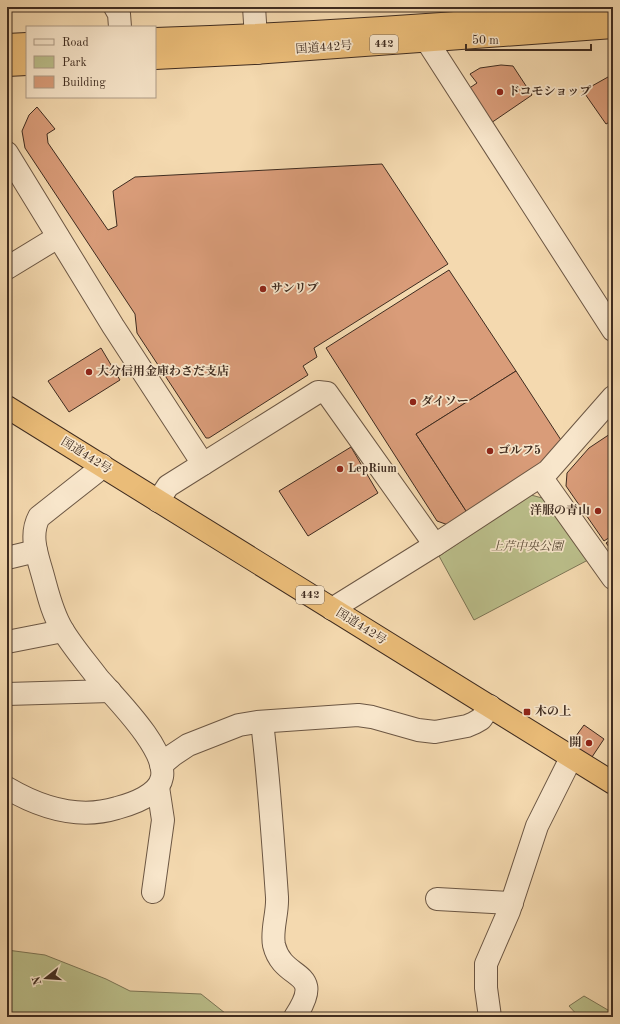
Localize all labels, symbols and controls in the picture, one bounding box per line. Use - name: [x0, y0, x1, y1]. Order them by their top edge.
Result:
- legend: [26, 26, 156, 98]
- scale bar: [466, 26, 591, 52]
- text: 50 m: [472, 34, 499, 47]
- road number: 442: [370, 35, 398, 53]
- text: Road: [62, 37, 89, 49]
- street label: 国道442号: [295, 38, 353, 56]
- text: Park: [62, 57, 87, 69]
- text: Building: [62, 77, 106, 89]
- place label: ドコモショップ: [508, 85, 591, 98]
- marker: ドコモショップ: [495, 87, 505, 97]
- place label: サンリブ: [271, 281, 318, 295]
- marker: サンリブ: [258, 284, 268, 294]
- place label: 大分信用金庫わさだ支店: [97, 364, 229, 378]
- marker: 大分信用金庫わさだ支店: [84, 367, 94, 377]
- place label: ダイソー: [421, 395, 469, 408]
- marker: ダイソー: [408, 397, 418, 407]
- street label: 国道442号: [59, 434, 114, 476]
- place label: ゴルフ5: [498, 444, 541, 457]
- marker: ゴルフ5: [485, 446, 495, 456]
- place label: LepRium: [348, 463, 397, 475]
- marker: LepRium: [335, 464, 345, 474]
- place label: 洋服の青山: [530, 503, 590, 517]
- marker: 洋服の青山: [593, 506, 603, 516]
- park label: 上芹中央公園: [491, 539, 565, 553]
- road number: 442: [296, 586, 324, 604]
- street label: 国道442号: [334, 605, 389, 647]
- place label: 木の上: [535, 704, 571, 718]
- marker: 木の上: [522, 707, 532, 717]
- place label: 開: [569, 735, 581, 749]
- marker: 開: [584, 738, 594, 748]
- north arrow: [26, 958, 66, 998]
- text: N: [31, 974, 44, 986]

